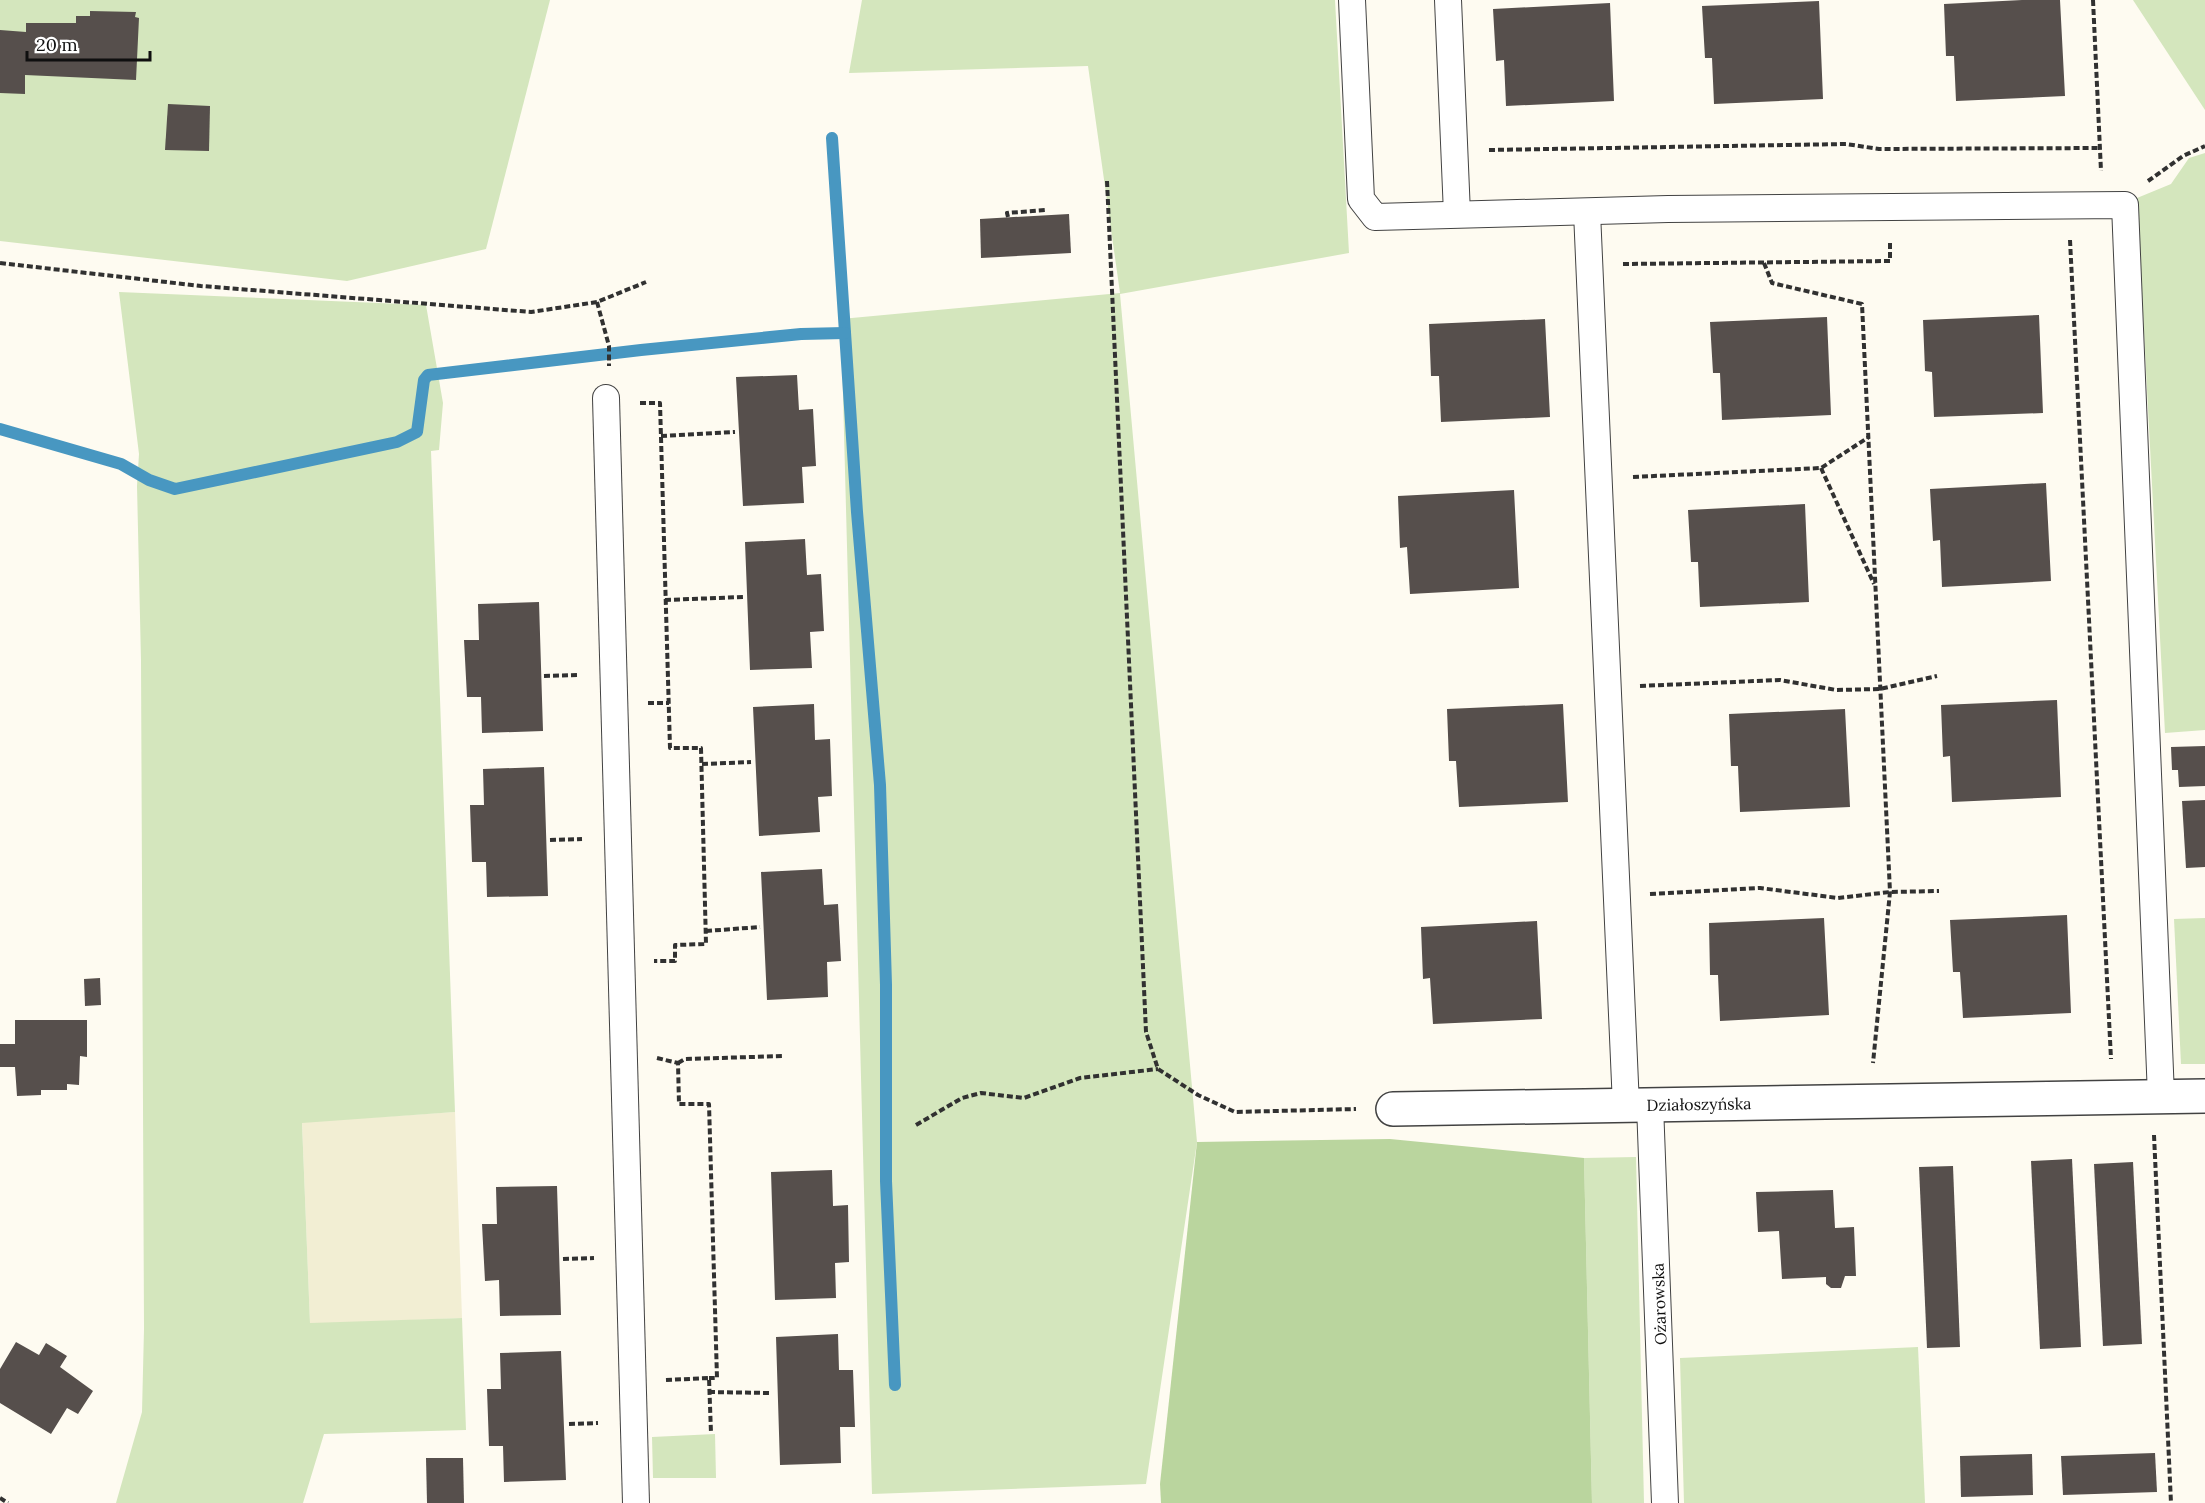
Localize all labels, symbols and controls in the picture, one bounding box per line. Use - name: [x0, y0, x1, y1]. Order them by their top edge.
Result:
- scale bar: [27, 24, 150, 62]
- text: 20 m: [36, 33, 78, 56]
- street label: Działoszyńska: [1646, 1093, 1752, 1115]
- street label: Ożarowska: [1648, 1263, 1670, 1345]

